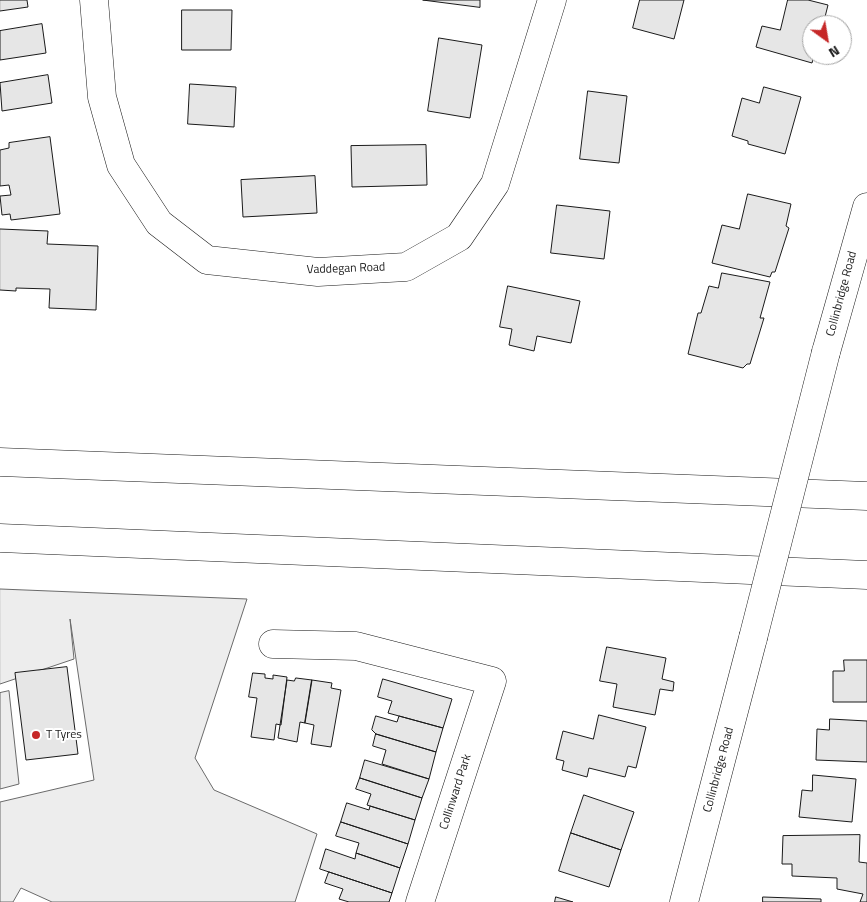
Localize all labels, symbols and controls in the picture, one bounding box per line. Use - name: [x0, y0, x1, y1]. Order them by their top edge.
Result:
- north arrow: [802, 15, 852, 65]
- text: N: [825, 41, 844, 64]
- street label: Collinbridge Road: [824, 250, 860, 338]
- street label: Vaddegan Road: [306, 260, 386, 278]
- street label: Collinbridge Road: [701, 726, 737, 814]
- place label: T Tyres: [46, 728, 82, 742]
- marker: T Tyres: [30, 729, 42, 741]
- street label: Collinward Park: [437, 753, 475, 831]

